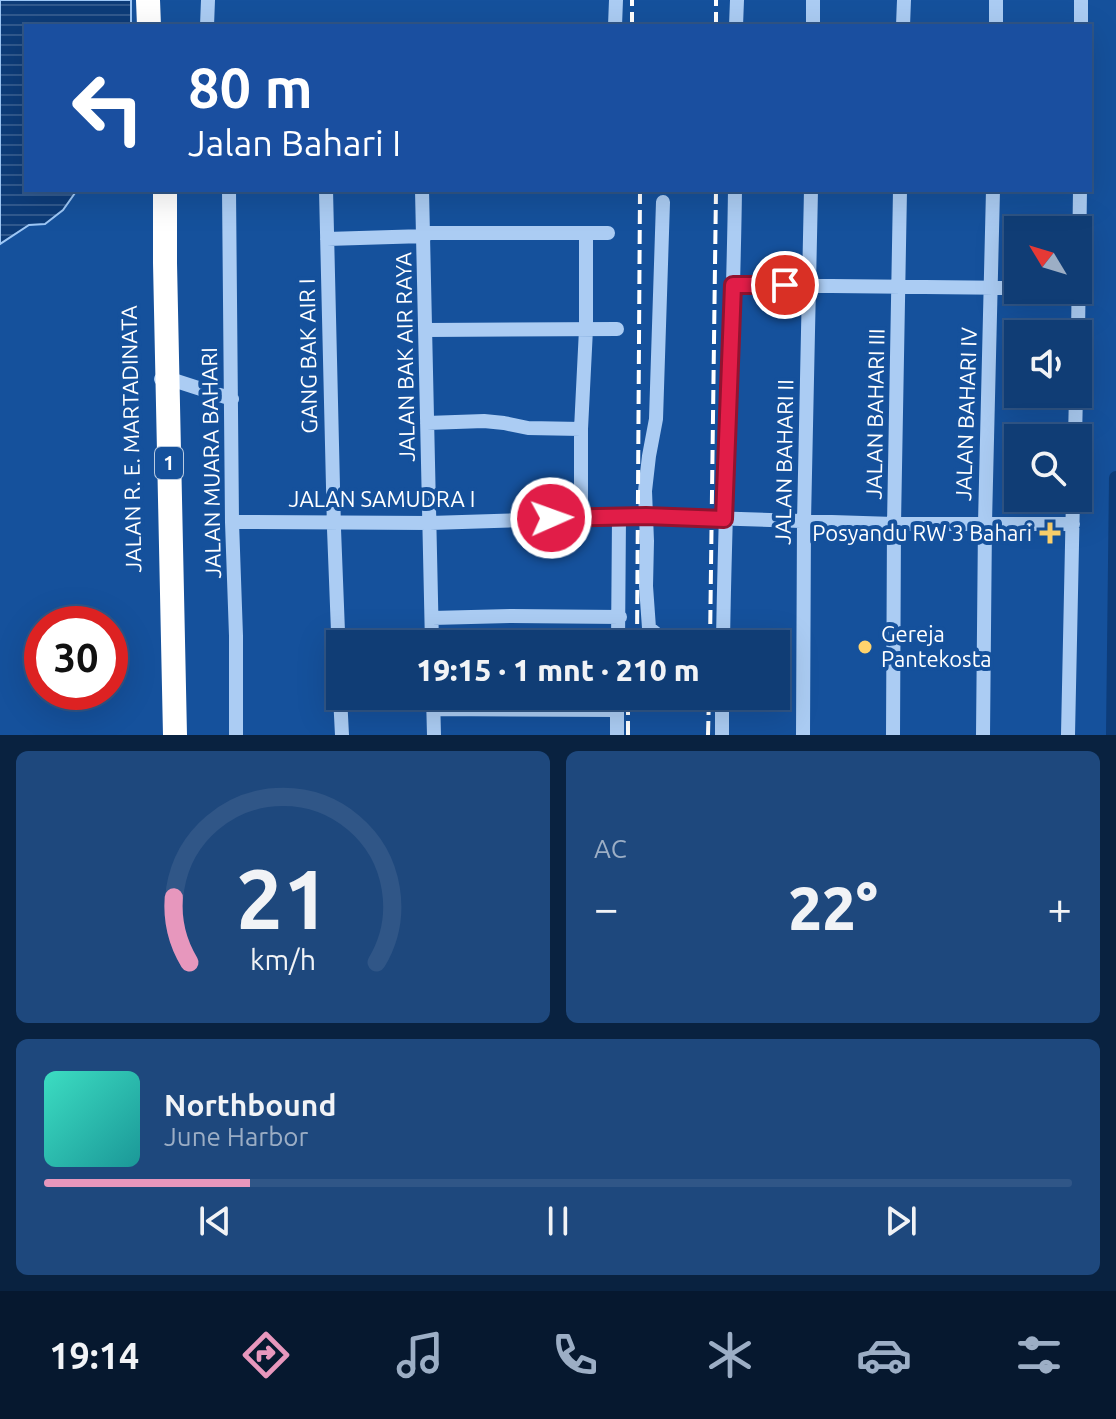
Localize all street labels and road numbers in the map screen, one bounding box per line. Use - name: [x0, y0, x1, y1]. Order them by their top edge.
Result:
- street label: JALAN BAK AIR RAYA: [390, 251, 419, 462]
- street label: GANG BAK AIR I: [294, 278, 321, 434]
- street label: JALAN R. E. MARTADINATA: [116, 305, 145, 573]
- street label: JALAN BAHARI IV: [950, 327, 981, 501]
- street label: JALAN BAHARI III: [861, 328, 888, 500]
- street label: JALAN MUARA BAHARI: [196, 347, 225, 579]
- street label: JALAN BAHARI II: [770, 379, 797, 545]
- road number: 1: [155, 447, 183, 479]
- street label: JALAN SAMUDRA I: [289, 486, 475, 511]

